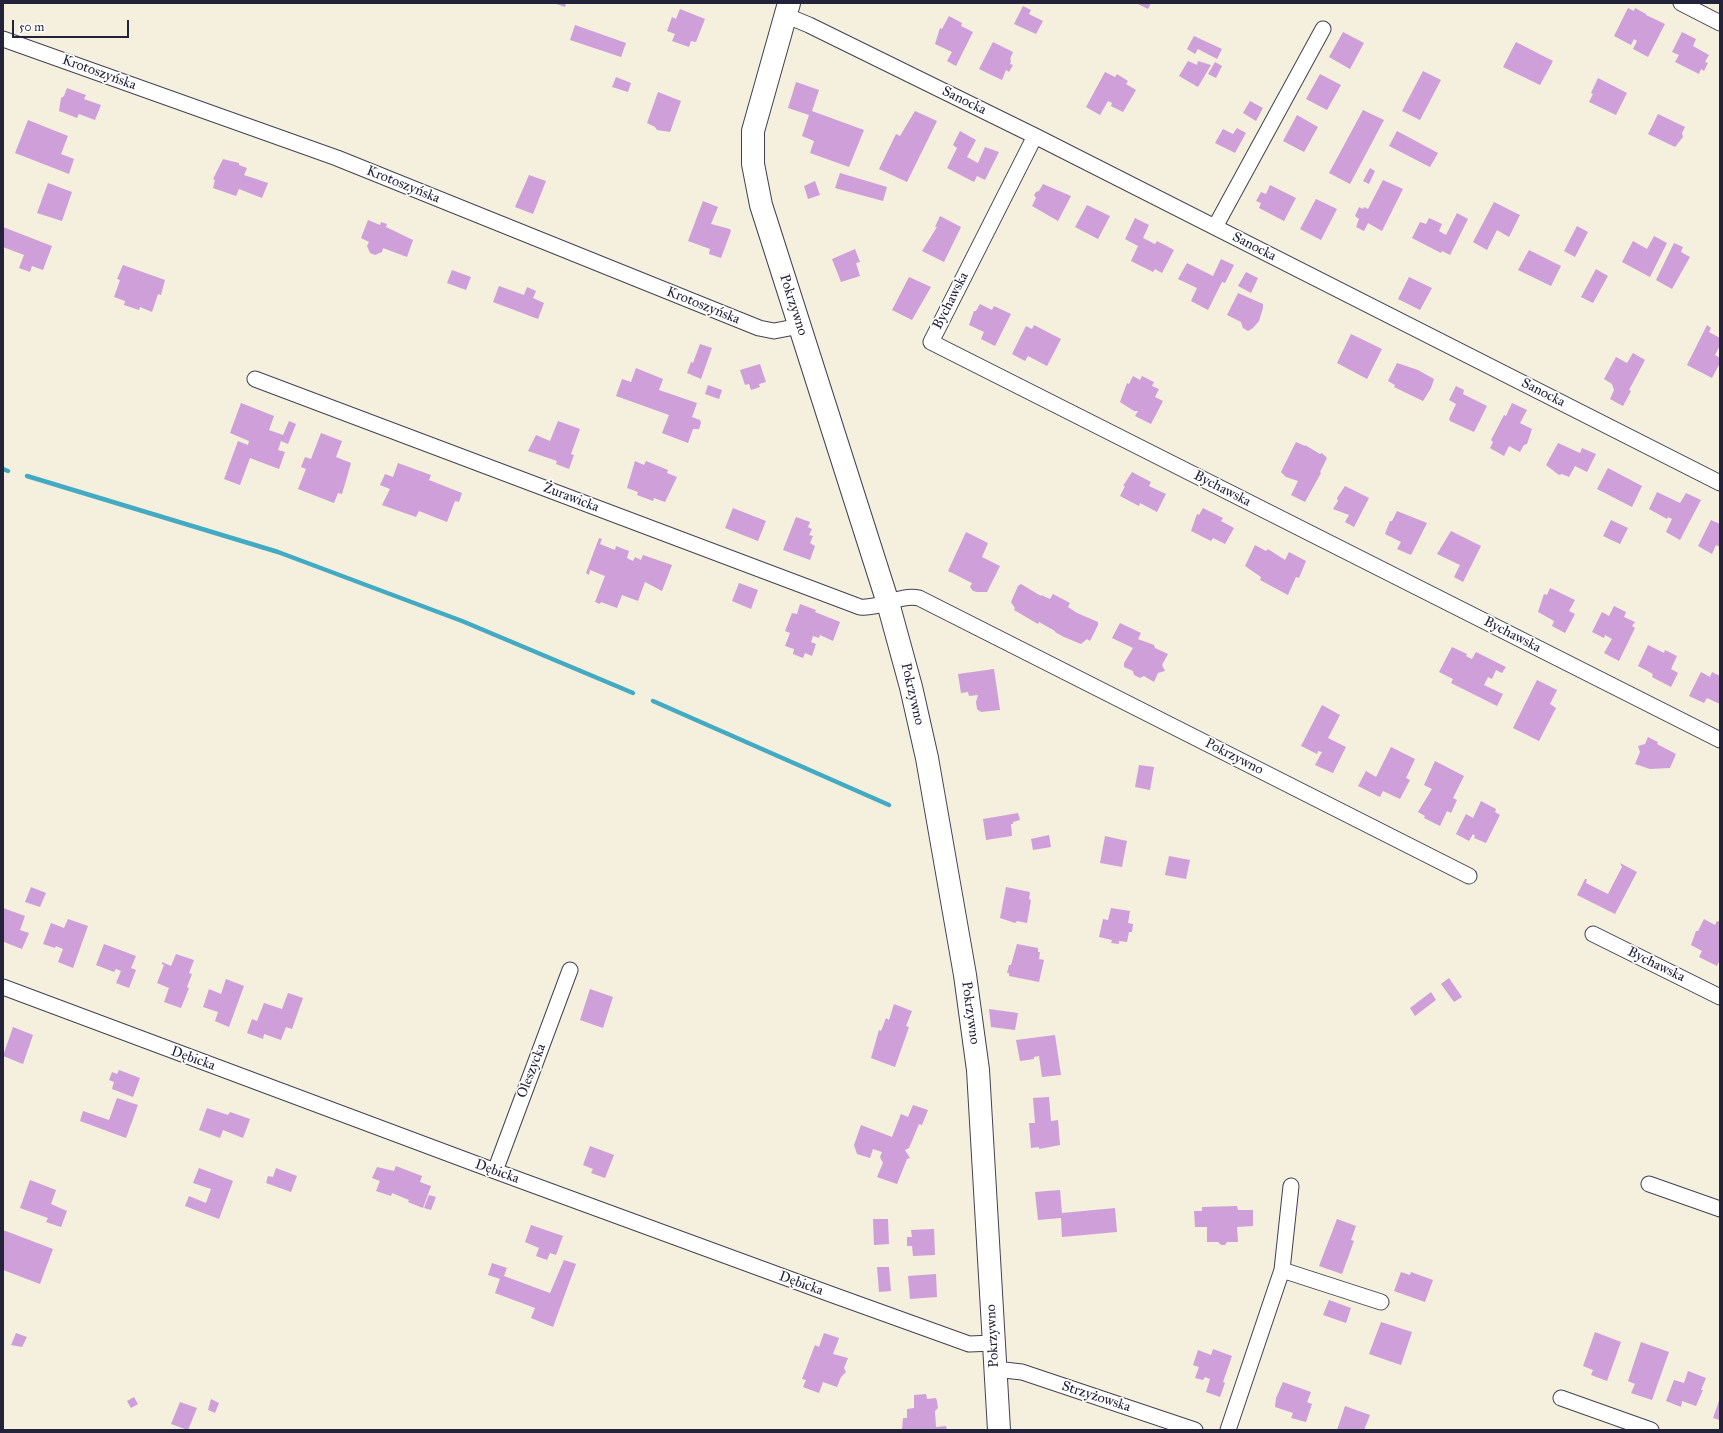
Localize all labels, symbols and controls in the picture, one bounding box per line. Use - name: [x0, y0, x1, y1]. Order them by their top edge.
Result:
- scale bar: [14, 12, 131, 38]
- text: 50 m: [19, 20, 44, 34]
- street label: Krotoszyńska: [60, 52, 138, 94]
- street label: Sanocka: [939, 83, 989, 119]
- street label: Krotoszyńska: [364, 163, 442, 207]
- street label: Sanocka: [1229, 229, 1279, 265]
- street label: Bychawska: [929, 270, 973, 332]
- street label: Pokrzywno: [775, 272, 811, 338]
- street label: Krotoszyńska: [664, 284, 742, 328]
- street label: Sanocka: [1518, 375, 1568, 411]
- street label: Bychawska: [1191, 467, 1253, 511]
- street label: Żurawicka: [541, 480, 601, 516]
- street label: Bychawska: [1481, 613, 1543, 657]
- street label: Pokrzywno: [897, 661, 927, 727]
- street label: Pokrzywno: [1202, 735, 1266, 779]
- street label: Bychawska: [1625, 944, 1687, 986]
- street label: Pokrzywno: [957, 980, 983, 1046]
- street label: Oleszycka: [514, 1042, 550, 1100]
- street label: Dębicka: [169, 1043, 217, 1075]
- street label: Dębicka: [473, 1156, 521, 1188]
- street label: Dębicka: [777, 1268, 825, 1300]
- street label: Pokrzywno: [983, 1304, 1003, 1368]
- street label: Strzyżowska: [1059, 1378, 1133, 1416]

